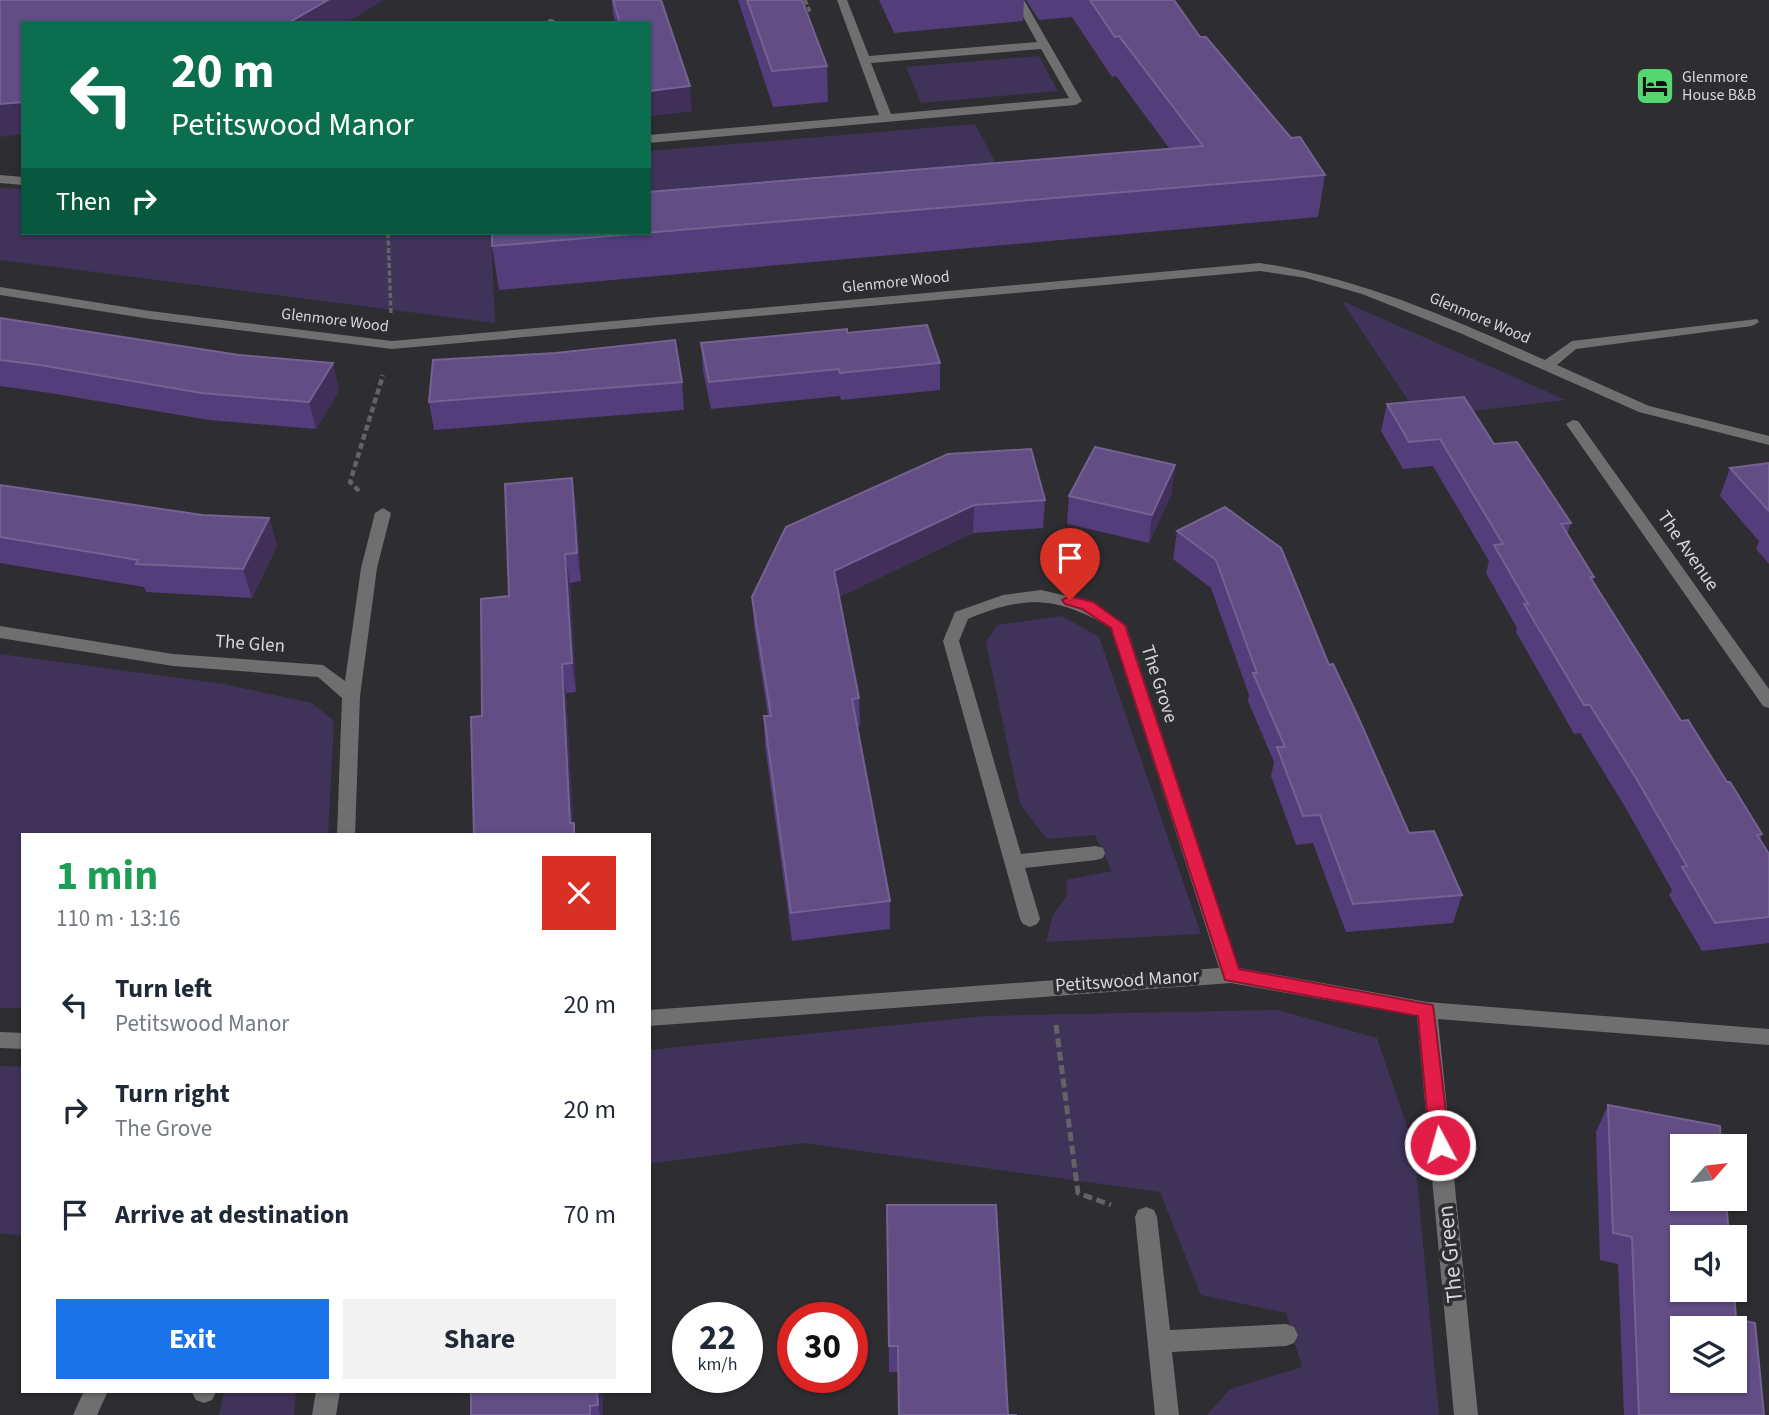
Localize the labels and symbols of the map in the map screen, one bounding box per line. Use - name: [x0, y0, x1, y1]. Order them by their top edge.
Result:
- hotel icon: Glenmore House B&B: [1634, 65, 1676, 107]
- place label: Glenmore House B&B: [1682, 66, 1756, 106]
- street label: Glenmore Wood: [841, 265, 951, 299]
- street label: Glenmore Wood: [1426, 287, 1534, 349]
- street label: Glenmore Wood: [280, 303, 390, 337]
- street label: The Avenue: [1650, 505, 1726, 597]
- pin: [1040, 528, 1100, 600]
- street label: The Glen: [214, 628, 286, 660]
- street label: The Grove: [1134, 642, 1184, 726]
- street label: Petitswood Manor: [1054, 962, 1200, 999]
- position arrow: [1403, 1108, 1477, 1182]
- north arrow: [1670, 1134, 1746, 1211]
- street label: The Green: [1428, 1203, 1472, 1305]
- speed limit sign: 30: [777, 1302, 868, 1393]

